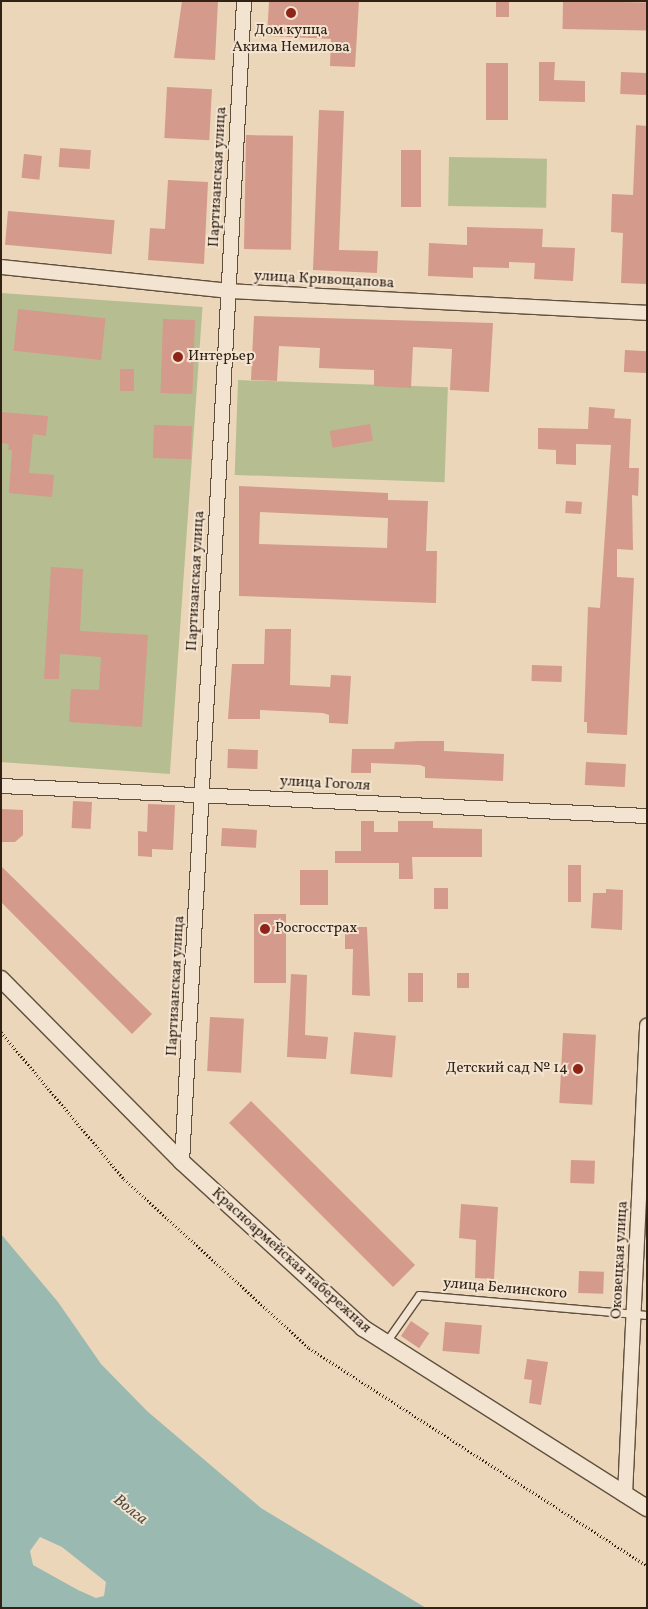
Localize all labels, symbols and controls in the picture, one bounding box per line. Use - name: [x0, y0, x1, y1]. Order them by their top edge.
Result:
- marker: Дом купца Акима Немилова: [285, 7, 297, 19]
- place label: Дом купца Акима Немилова: [232, 21, 350, 56]
- street label: Партизанская улица: [205, 106, 231, 248]
- street label: улица Кривощапова: [253, 267, 395, 293]
- place label: Интерьер: [188, 348, 255, 366]
- marker: Интерьер: [172, 351, 184, 363]
- street label: Партизанская улица: [183, 510, 209, 652]
- street label: улица Гоголя: [279, 773, 371, 795]
- street label: Партизанская улица: [163, 915, 189, 1057]
- place label: Росгосстрах: [275, 920, 357, 938]
- marker: Росгосстрах: [259, 923, 271, 935]
- place label: Детский сад № 14: [446, 1060, 568, 1078]
- marker: Детский сад № 14: [572, 1063, 584, 1075]
- street label: Красноармейская набережная: [207, 1185, 375, 1337]
- street label: Оковецкая улица: [608, 1200, 632, 1320]
- street label: улица Белинского: [442, 1275, 568, 1303]
- water label: Волга: [109, 1491, 151, 1529]

